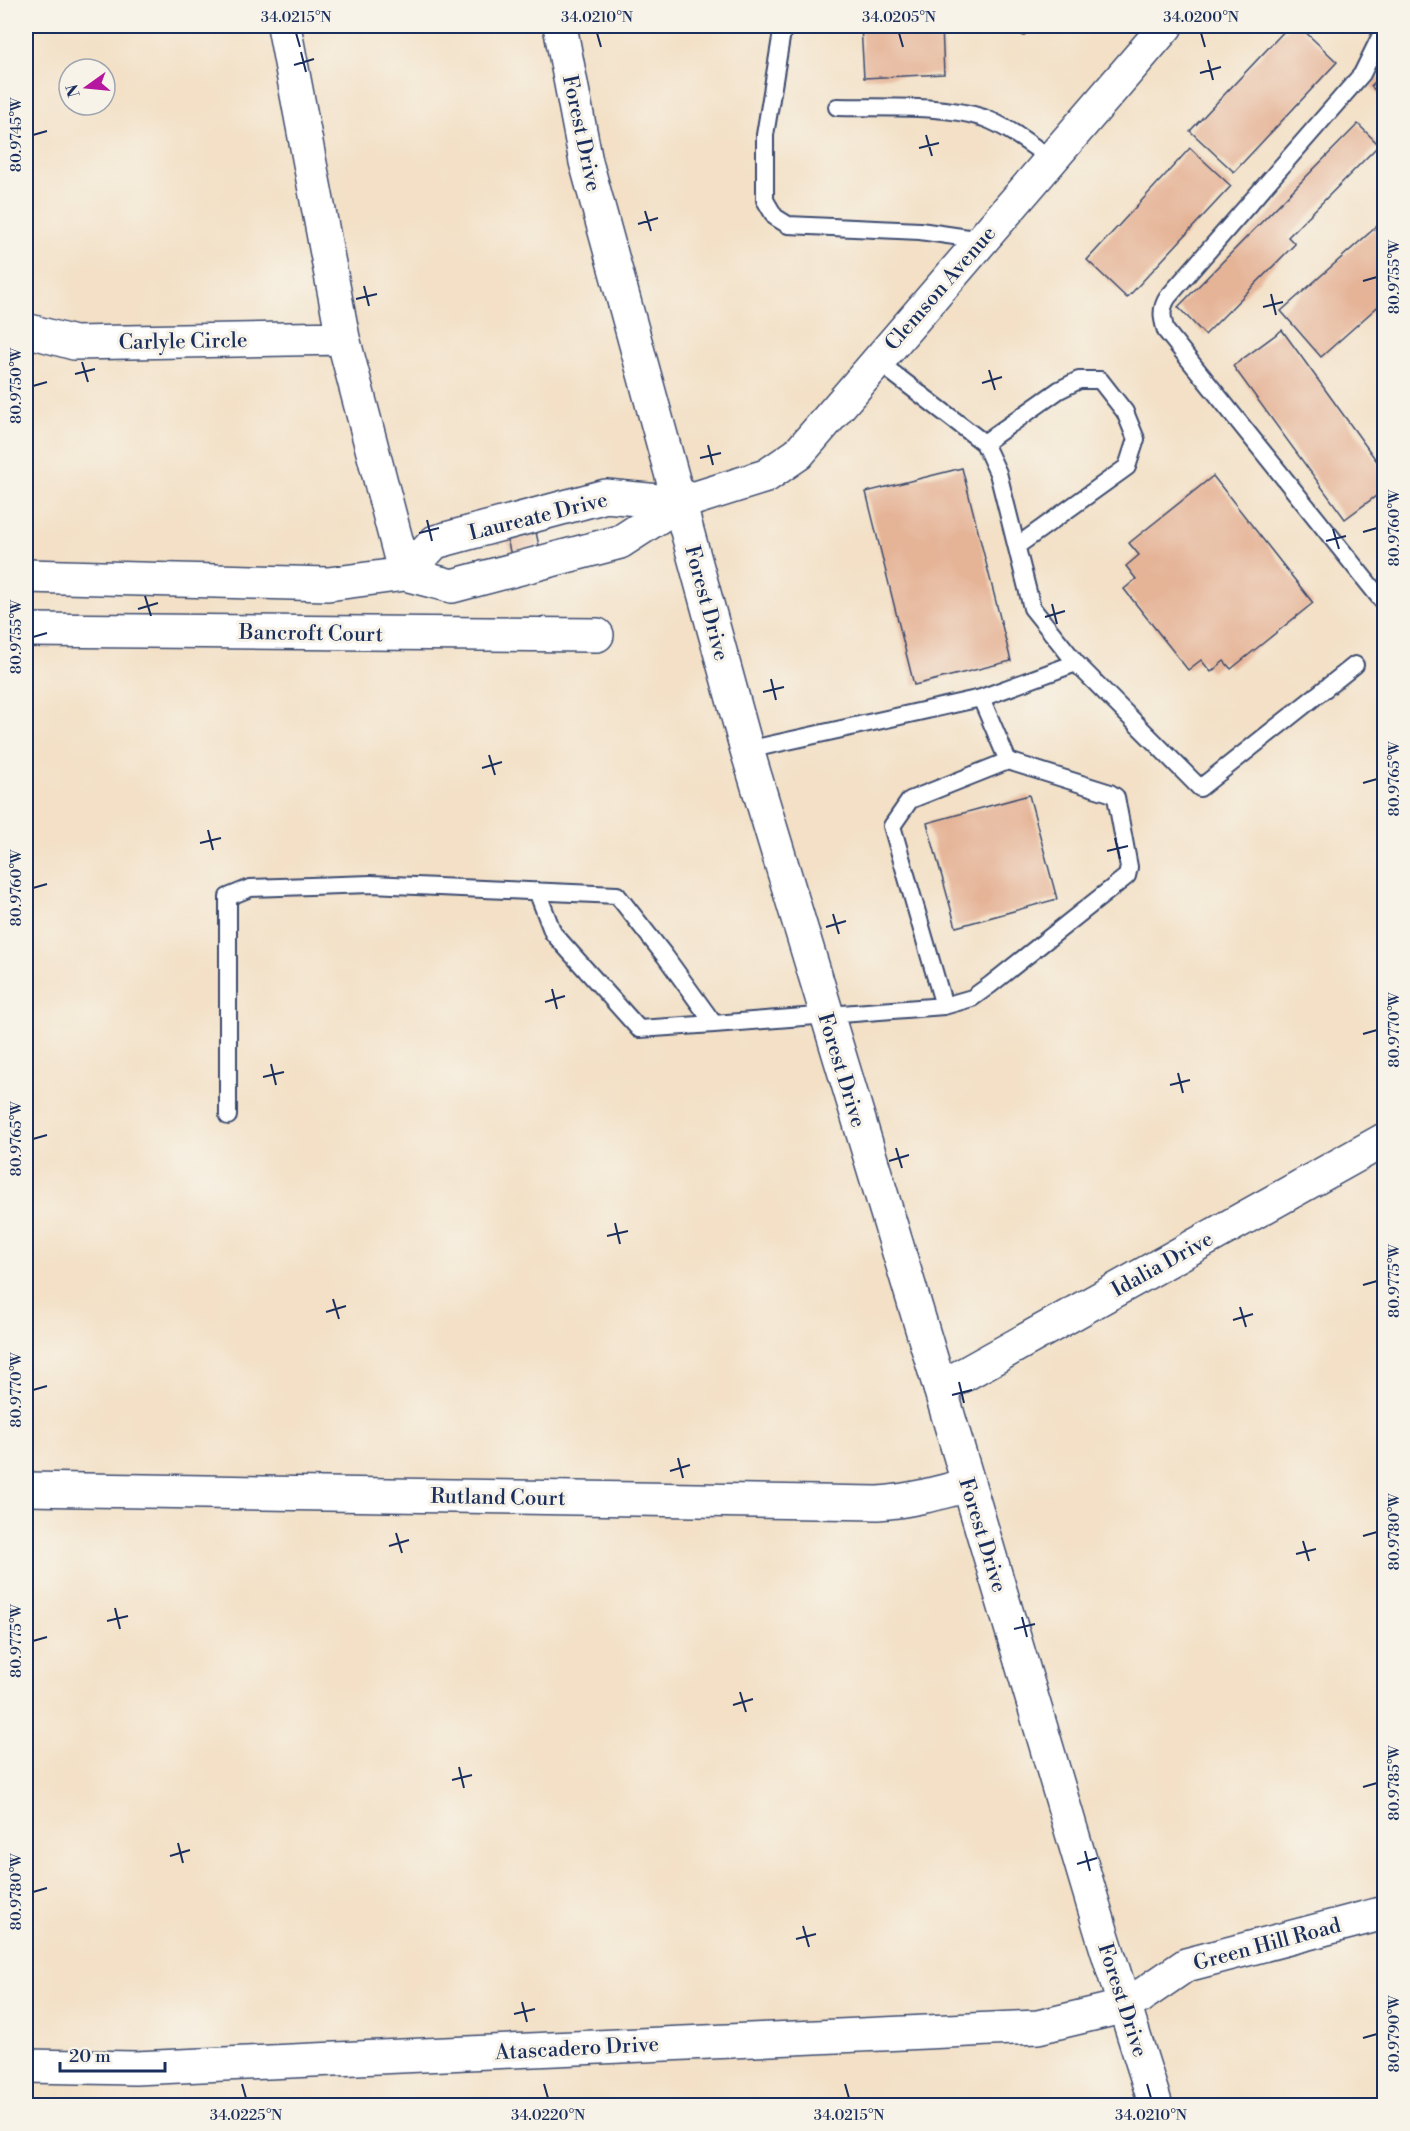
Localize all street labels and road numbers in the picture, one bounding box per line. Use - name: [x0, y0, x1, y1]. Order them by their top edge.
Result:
- street label: Forest Drive: [556, 73, 606, 194]
- street label: Clemson Avenue: [880, 221, 1002, 356]
- street label: Carlyle Circle: [118, 328, 248, 356]
- street label: Laureate Drive: [466, 487, 610, 547]
- street label: Forest Drive: [678, 543, 734, 664]
- street label: Bancroft Court: [238, 620, 384, 648]
- street label: Forest Drive: [811, 1010, 871, 1131]
- street label: Idalia Drive: [1107, 1226, 1218, 1303]
- street label: Forest Drive: [952, 1475, 1012, 1596]
- street label: Rutland Court: [430, 1484, 566, 1512]
- street label: Green Hill Road: [1191, 1913, 1344, 1977]
- street label: Forest Drive: [1091, 1940, 1153, 2061]
- street label: Atascadero Drive: [493, 2032, 660, 2066]

